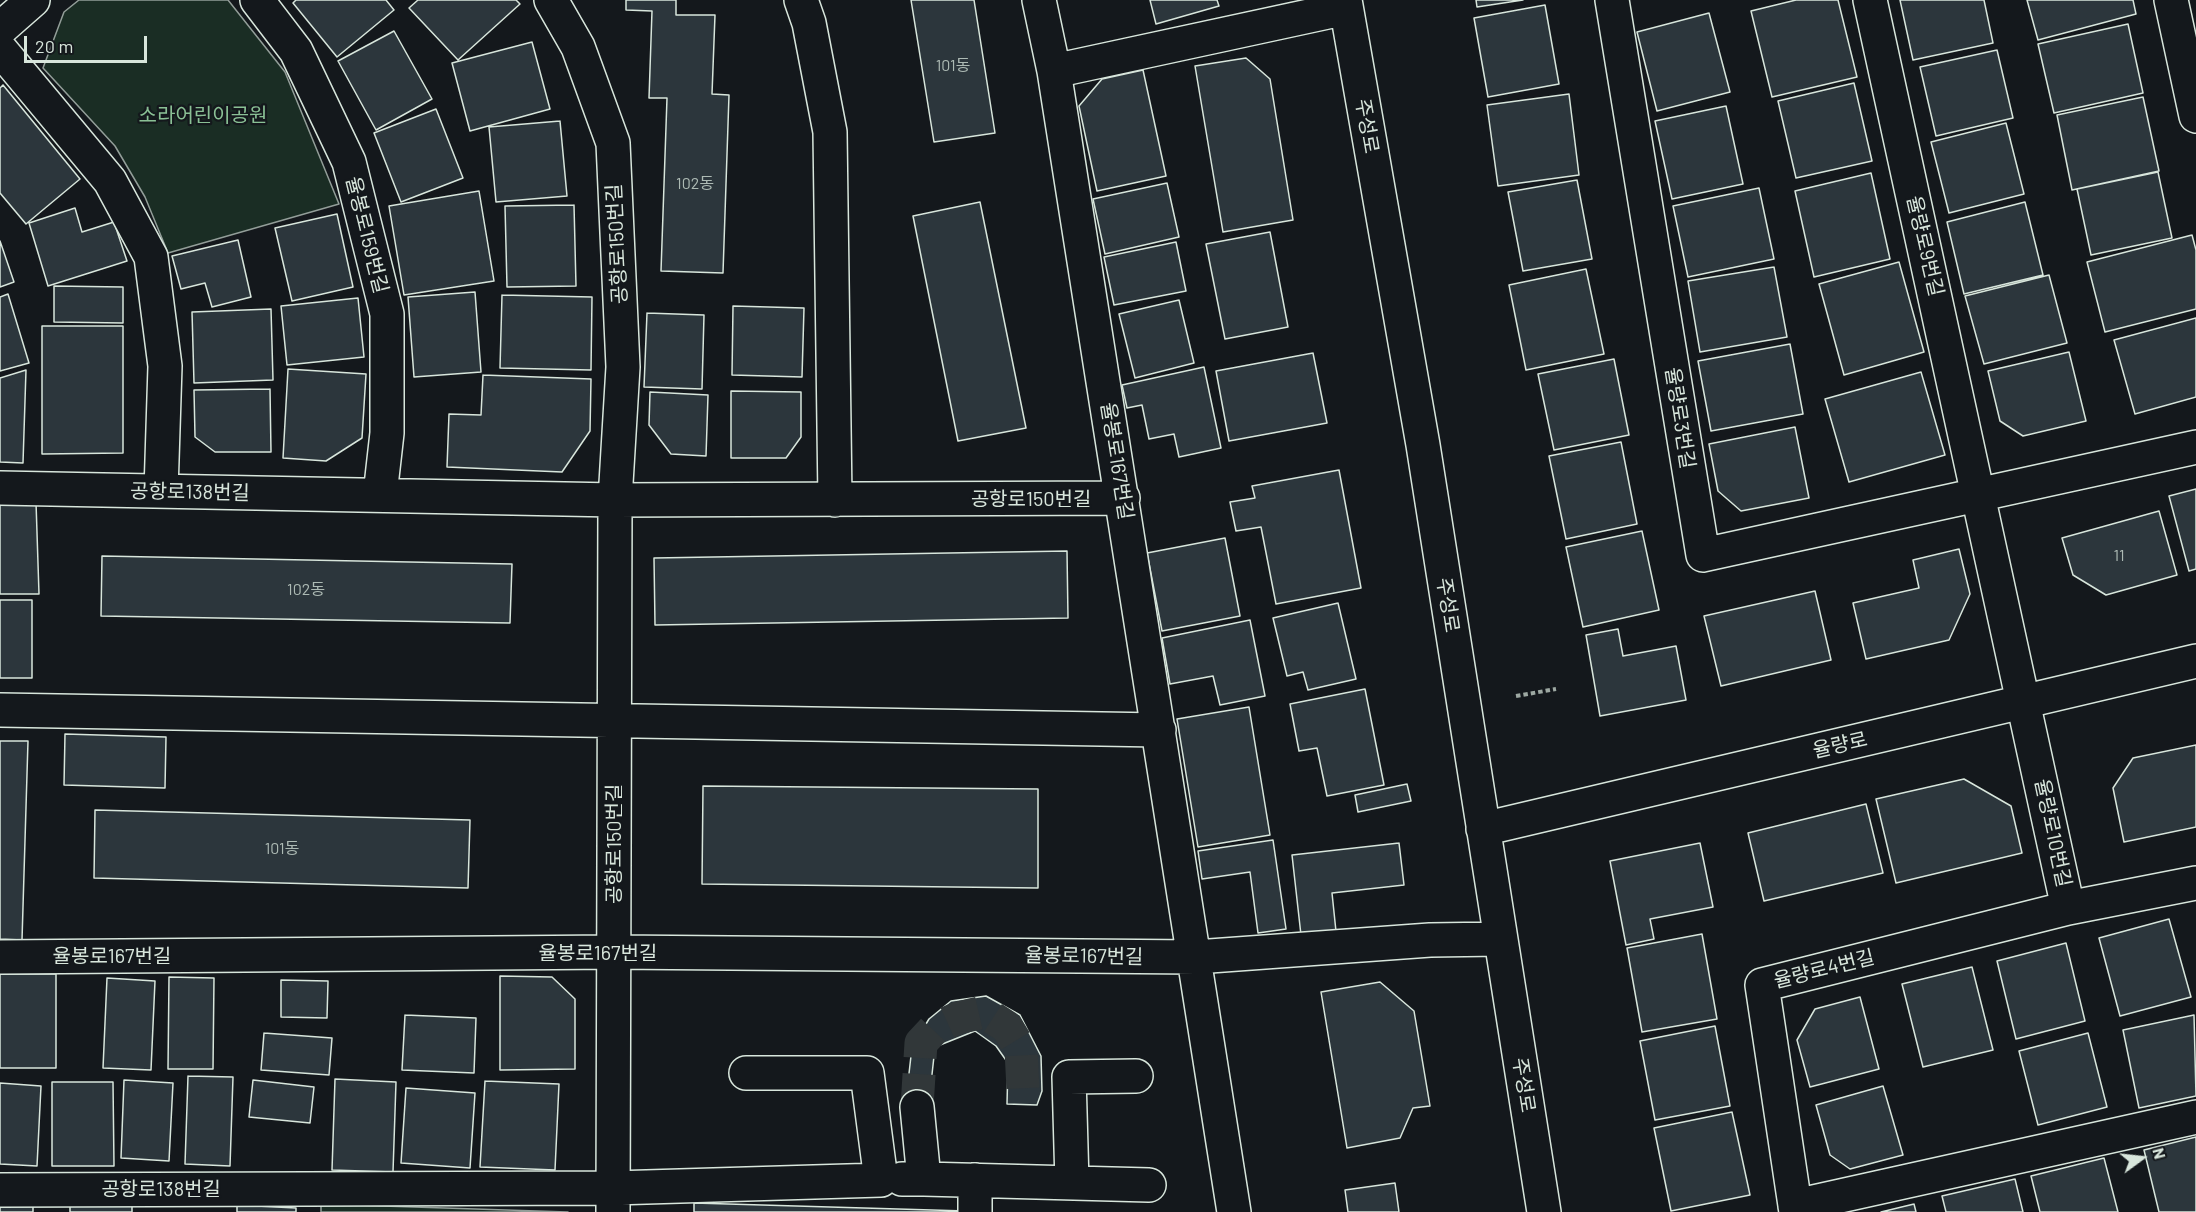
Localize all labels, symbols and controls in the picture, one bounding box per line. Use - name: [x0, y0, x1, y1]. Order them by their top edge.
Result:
- scale bar: [27, 24, 150, 62]
- text: 20 m: [35, 35, 73, 57]
- house number: 101동: [936, 56, 970, 76]
- street label: 주성로: [1350, 97, 1384, 155]
- park label: 소라어린이공원: [139, 103, 267, 127]
- street label: 율봉로159번길: [341, 174, 393, 296]
- house number: 102동: [676, 174, 714, 194]
- street label: 공항로150번길: [602, 183, 632, 305]
- street label: 율량로9번길: [1902, 193, 1948, 299]
- street label: 율량로3번길: [1660, 366, 1700, 470]
- street label: 율봉로167번길: [1096, 400, 1138, 522]
- street label: 공항로138번길: [130, 479, 250, 505]
- street label: 공항로150번길: [971, 487, 1091, 511]
- house number: 11: [2113, 546, 2125, 566]
- street label: 주성로: [1432, 576, 1464, 634]
- house number: 102동: [287, 580, 325, 600]
- street label: 율량로: [1810, 727, 1870, 763]
- street label: 율량로10번길: [2030, 777, 2076, 889]
- street label: 공항로150번길: [602, 784, 626, 904]
- house number: 101동: [265, 839, 299, 859]
- street label: 율봉로167번길: [539, 941, 657, 965]
- street label: 율봉로167번길: [1024, 943, 1144, 969]
- street label: 율봉로167번길: [53, 944, 171, 968]
- street label: 율량로4번길: [1771, 945, 1877, 993]
- street label: 주성로: [1508, 1056, 1540, 1114]
- north arrow: [2112, 1128, 2172, 1188]
- text: N: [2149, 1146, 2170, 1161]
- street label: 공항로138번길: [101, 1177, 221, 1201]

